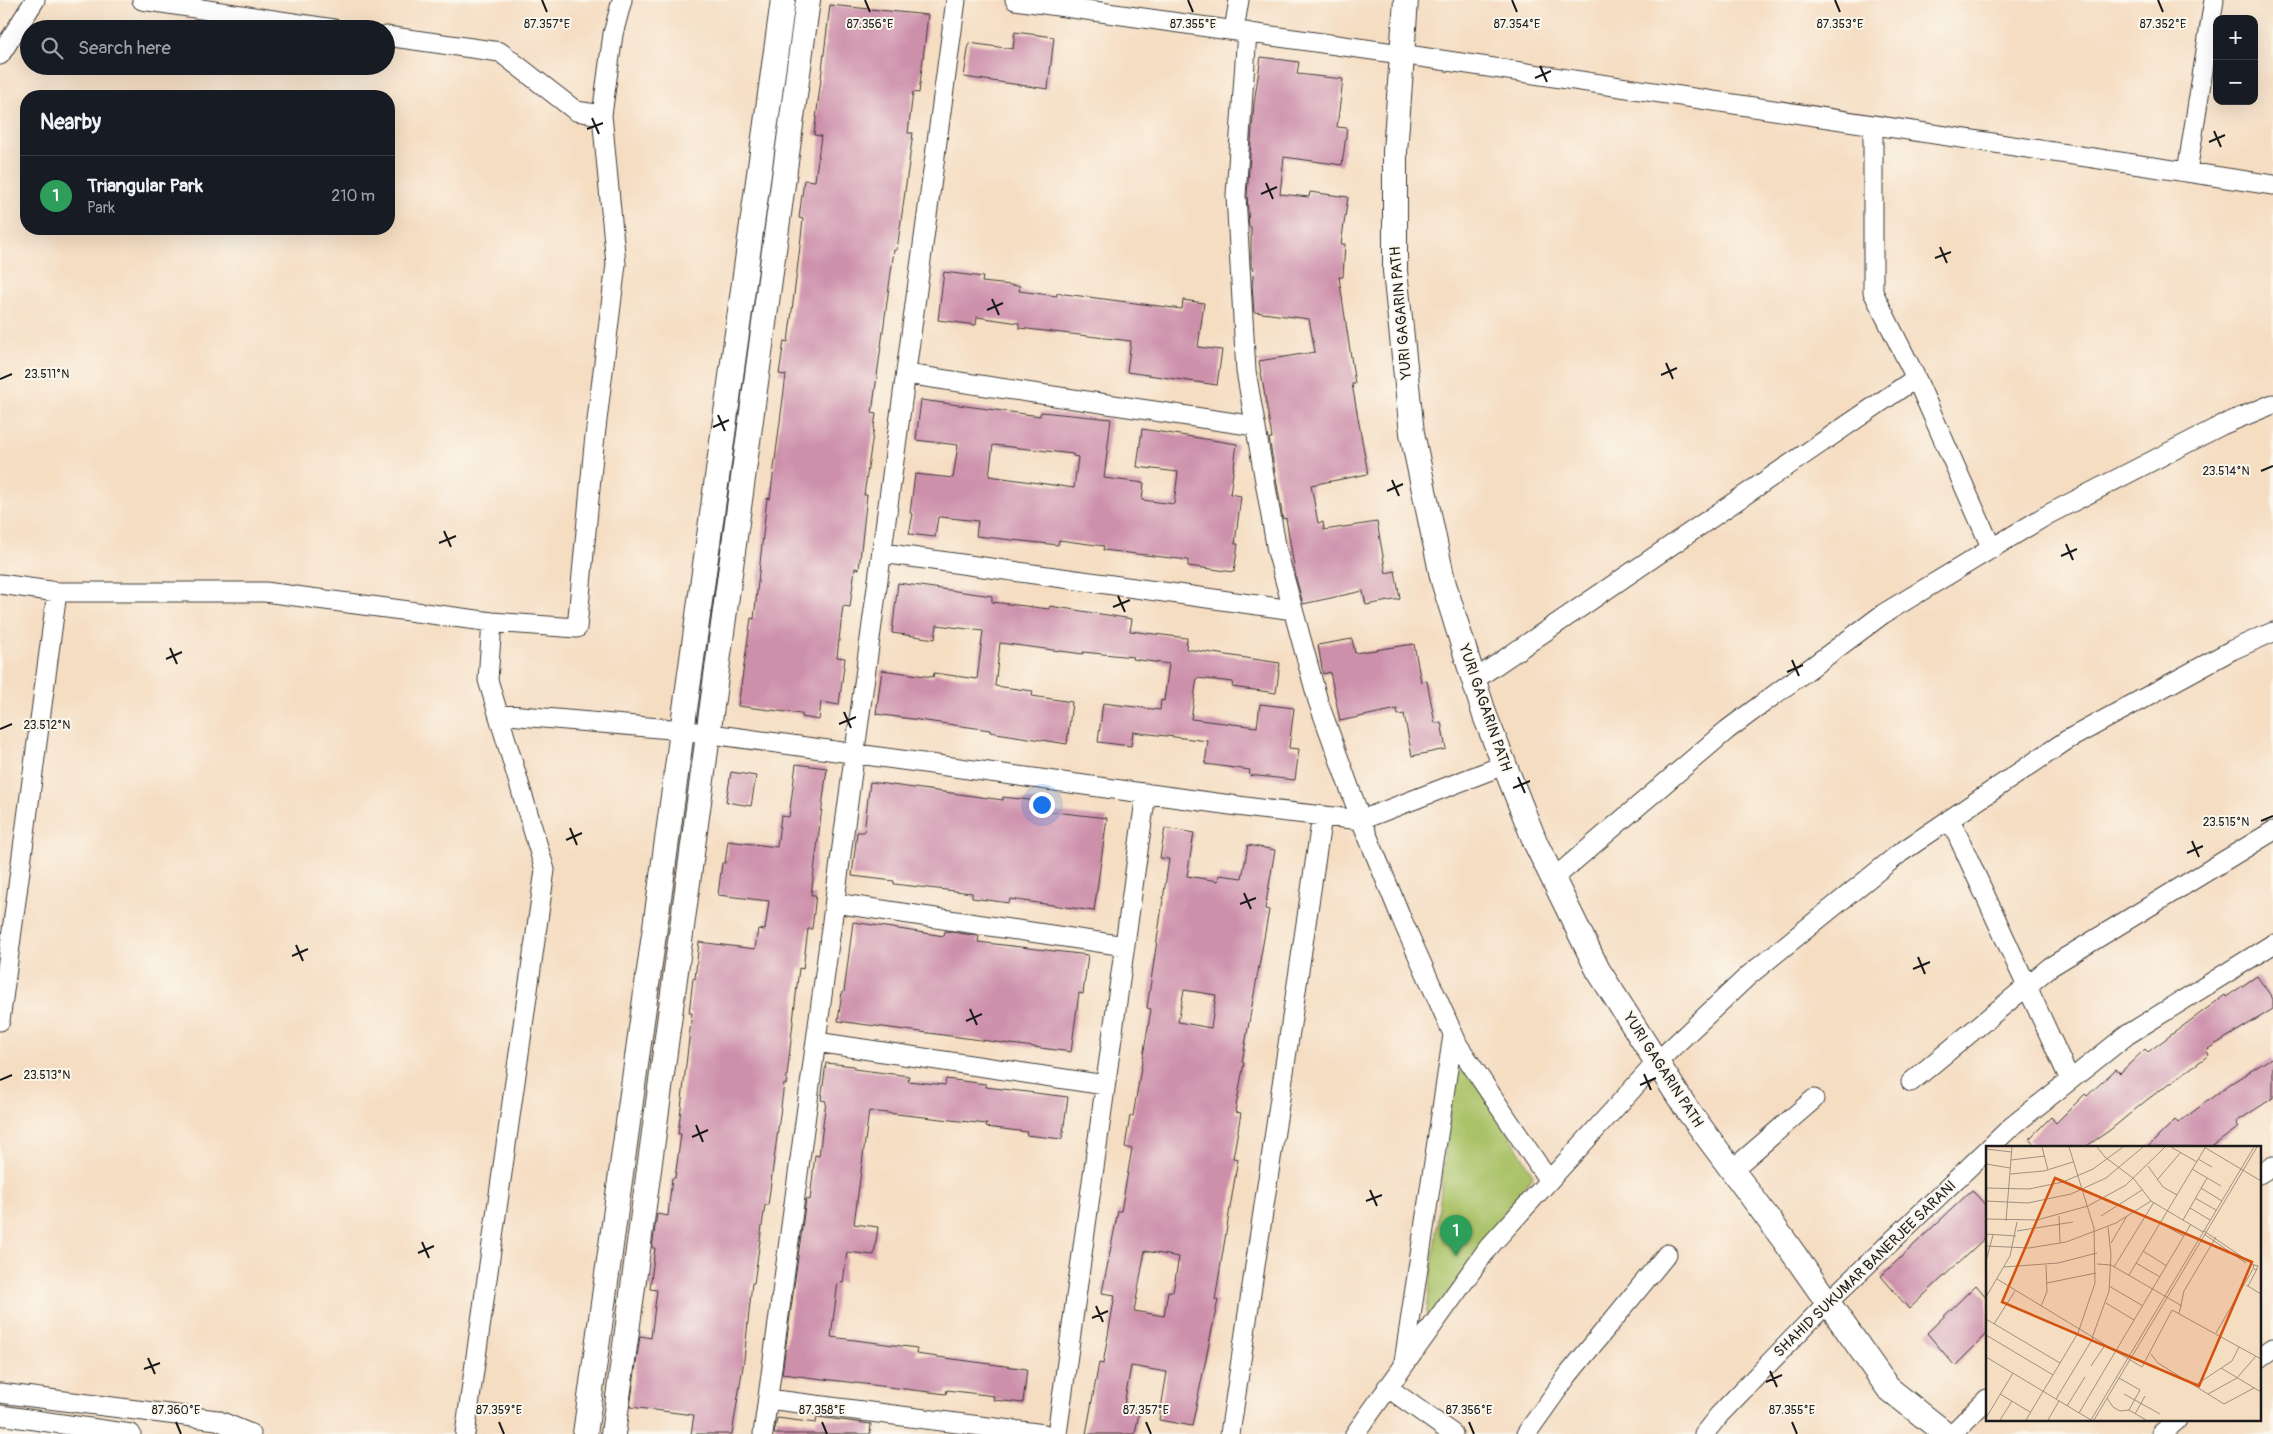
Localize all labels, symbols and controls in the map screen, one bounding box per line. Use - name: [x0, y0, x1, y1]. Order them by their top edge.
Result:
- map controls: [2213, 15, 2258, 105]
- button: +: [2213, 15, 2258, 60]
- text: 87.357°E: [524, 17, 570, 32]
- text: 87.356°E: [847, 17, 893, 32]
- text: 87.355°E: [1170, 17, 1216, 32]
- text: 87.354°E: [1494, 17, 1540, 32]
- text: 87.353°E: [1817, 17, 1863, 32]
- text: 87.352°E: [2140, 17, 2186, 32]
- search box: [20, 20, 395, 75]
- icon: search: [38, 34, 66, 62]
- text: Search here: [78, 36, 171, 60]
- button: −: [2213, 60, 2258, 105]
- text: Nearby: [40, 109, 101, 136]
- text: Triangular Park: [87, 174, 203, 198]
- text: 1: [53, 186, 59, 206]
- text: 210 m: [331, 186, 375, 206]
- text: Park: [87, 198, 115, 218]
- street label: YURI GAGARIN PATH: [1386, 246, 1416, 381]
- text: 23.511°N: [25, 367, 69, 382]
- text: 23.514°N: [2202, 464, 2250, 479]
- street label: YURI GAGARIN PATH: [1454, 641, 1516, 774]
- text: 23.512°N: [24, 718, 70, 733]
- your location: [1029, 792, 1055, 818]
- text: 23.515°N: [2203, 815, 2249, 830]
- street label: YURI GAGARIN PATH: [1618, 1008, 1707, 1131]
- text: 23.513°N: [24, 1068, 70, 1083]
- inset map: [1986, 1146, 2260, 1422]
- street label: SHAHID SUKUMAR BANERJEE SARANI: [1770, 1176, 1960, 1362]
- pin: 1: [1440, 1215, 1472, 1256]
- text: 87.360°E: [152, 1403, 200, 1418]
- text: 87.359°E: [476, 1403, 522, 1418]
- text: 87.358°E: [799, 1403, 845, 1418]
- text: 87.357°E: [1123, 1403, 1169, 1418]
- text: 87.356°E: [1446, 1403, 1492, 1418]
- text: 87.355°E: [1769, 1403, 1815, 1418]

